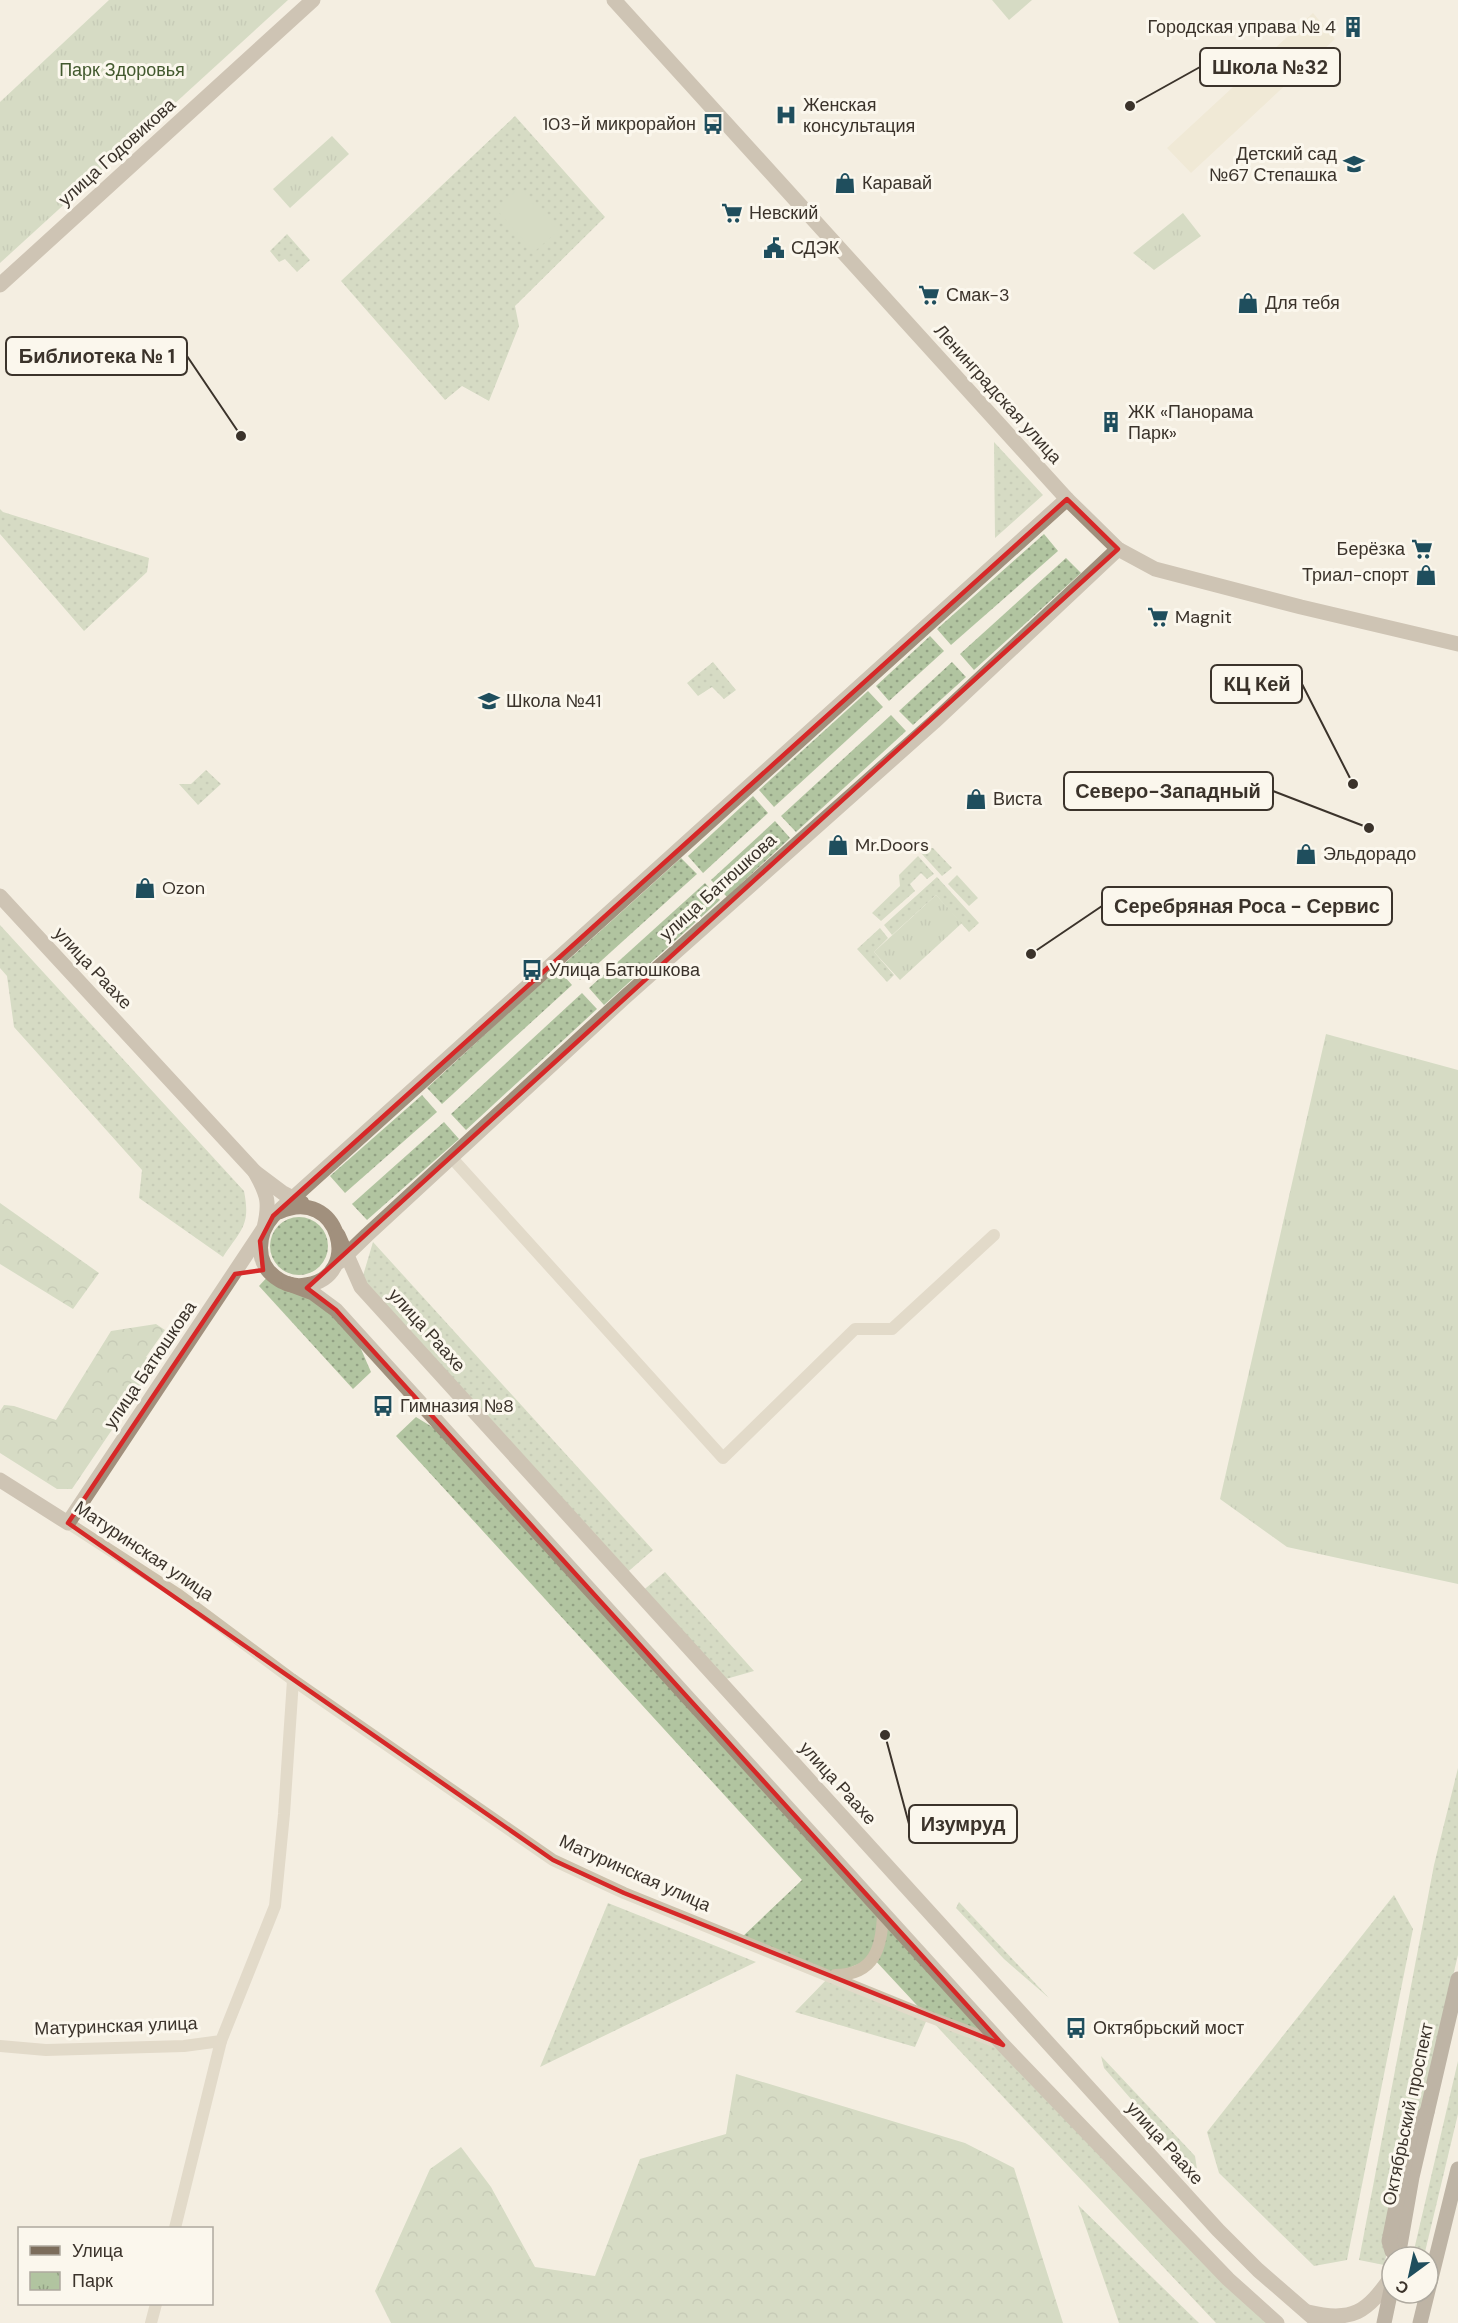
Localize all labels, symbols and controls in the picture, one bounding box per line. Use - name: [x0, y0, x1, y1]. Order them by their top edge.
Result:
- place label: Городская управа № 4: [1148, 15, 1336, 39]
- building icon: Городская управа № 4: [1341, 15, 1365, 39]
- callout: Школа №32: [1200, 48, 1340, 86]
- text: Школа №32: [1212, 54, 1328, 80]
- park label: Парк Здоровья: [59, 58, 185, 82]
- street label: улица Годовикова: [53, 92, 182, 211]
- place label: Женская консультация: [803, 93, 915, 138]
- hospital icon: Женская консультация: [774, 103, 798, 127]
- place label: 103-й микрорайон: [543, 112, 696, 136]
- bus stop icon: 103-й микрорайон: [701, 112, 725, 136]
- place label: Детский сад №67 Степашка: [1209, 142, 1338, 187]
- school or university icon: Детский сад №67 Степашка: [1342, 152, 1366, 176]
- shop icon: Каравай: [833, 171, 857, 195]
- place label: Каравай: [862, 171, 932, 195]
- supermarket icon: Невский: [720, 201, 744, 225]
- place label: Невский: [749, 201, 818, 225]
- public building icon: СДЭК: [762, 236, 786, 260]
- place label: СДЭК: [791, 236, 840, 260]
- supermarket icon: Смак-3: [917, 283, 941, 307]
- place label: Смак-3: [946, 283, 1010, 307]
- shop icon: Для тебя: [1236, 291, 1260, 315]
- place label: Для тебя: [1265, 291, 1340, 315]
- street label: Ленинградская улица: [929, 319, 1068, 470]
- callout: Библиотека № 1: [6, 337, 187, 375]
- text: Библиотека № 1: [19, 343, 175, 369]
- place label: ЖК «Панорама Парк»: [1128, 400, 1254, 445]
- building icon: ЖК «Панорама Парк»: [1099, 410, 1123, 434]
- place label: Берёзка: [1337, 537, 1406, 561]
- supermarket icon: Берёзка: [1410, 537, 1434, 561]
- place label: Триал-спорт: [1302, 563, 1409, 587]
- shop icon: Триал-спорт: [1414, 563, 1438, 587]
- supermarket icon: Magnit: [1146, 605, 1170, 629]
- place label: Magnit: [1175, 605, 1232, 629]
- callout: КЦ Кей: [1211, 665, 1302, 703]
- text: КЦ Кей: [1223, 671, 1291, 697]
- school or university icon: Школа №41: [477, 689, 501, 713]
- place label: Школа №41: [506, 689, 601, 713]
- callout: Северо-Западный: [1064, 772, 1273, 810]
- text: Северо-Западный: [1075, 778, 1261, 804]
- shop icon: Виста: [964, 787, 988, 811]
- place label: Виста: [993, 787, 1043, 811]
- street label: улица Батюшкова: [654, 827, 782, 946]
- shop icon: Mr.Doors: [826, 833, 850, 857]
- place label: Mr.Doors: [855, 833, 929, 857]
- shop icon: Эльдорадо: [1294, 842, 1318, 866]
- place label: Эльдорадо: [1323, 842, 1416, 866]
- shop icon: Ozon: [133, 876, 157, 900]
- place label: Ozon: [162, 876, 205, 900]
- callout: Серебряная Роса - Сервис: [1102, 887, 1392, 925]
- text: Серебряная Роса - Сервис: [1114, 893, 1380, 919]
- street label: улица Раахе: [49, 922, 137, 1014]
- bus stop icon: Улица Батюшкова: [520, 958, 544, 982]
- place label: Улица Батюшкова: [549, 958, 701, 982]
- street label: улица Раахе: [383, 1283, 471, 1377]
- street label: улица Батюшкова: [98, 1296, 202, 1434]
- bus stop icon: Гимназия №8: [371, 1394, 395, 1418]
- place label: Гимназия №8: [400, 1394, 514, 1418]
- street label: Матуринская улица: [70, 1495, 219, 1607]
- street label: улица Раахе: [794, 1736, 882, 1830]
- callout: Изумруд: [909, 1805, 1017, 1843]
- text: Изумруд: [921, 1811, 1006, 1837]
- street label: Матуринская улица: [555, 1829, 715, 1918]
- street label: Матуринская улица: [34, 2011, 199, 2041]
- bus stop icon: Октябрьский мост: [1064, 2016, 1088, 2040]
- place label: Октябрьский мост: [1093, 2016, 1244, 2040]
- street label: Октябрьский проспект: [1377, 2020, 1439, 2208]
- street label: улица Раахе: [1121, 2096, 1209, 2190]
- legend: [18, 2227, 213, 2305]
- text: Улица: [72, 2239, 124, 2263]
- north arrow: [1380, 2245, 1440, 2305]
- text: Парк: [72, 2269, 113, 2293]
- text: С: [1391, 2275, 1413, 2299]

